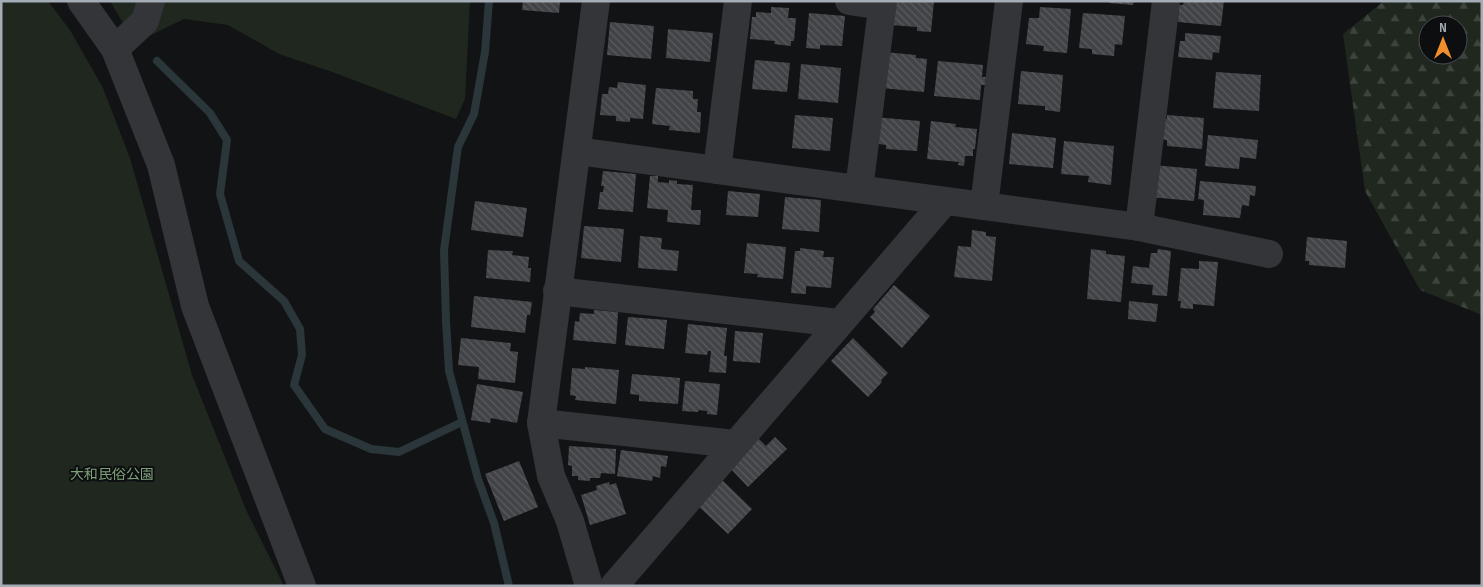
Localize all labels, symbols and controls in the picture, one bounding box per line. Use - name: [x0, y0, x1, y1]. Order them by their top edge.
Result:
- north arrow: [1418, 15, 1468, 65]
- text: N: [1439, 19, 1447, 36]
- park label: 大和民俗公園: [70, 466, 154, 483]

